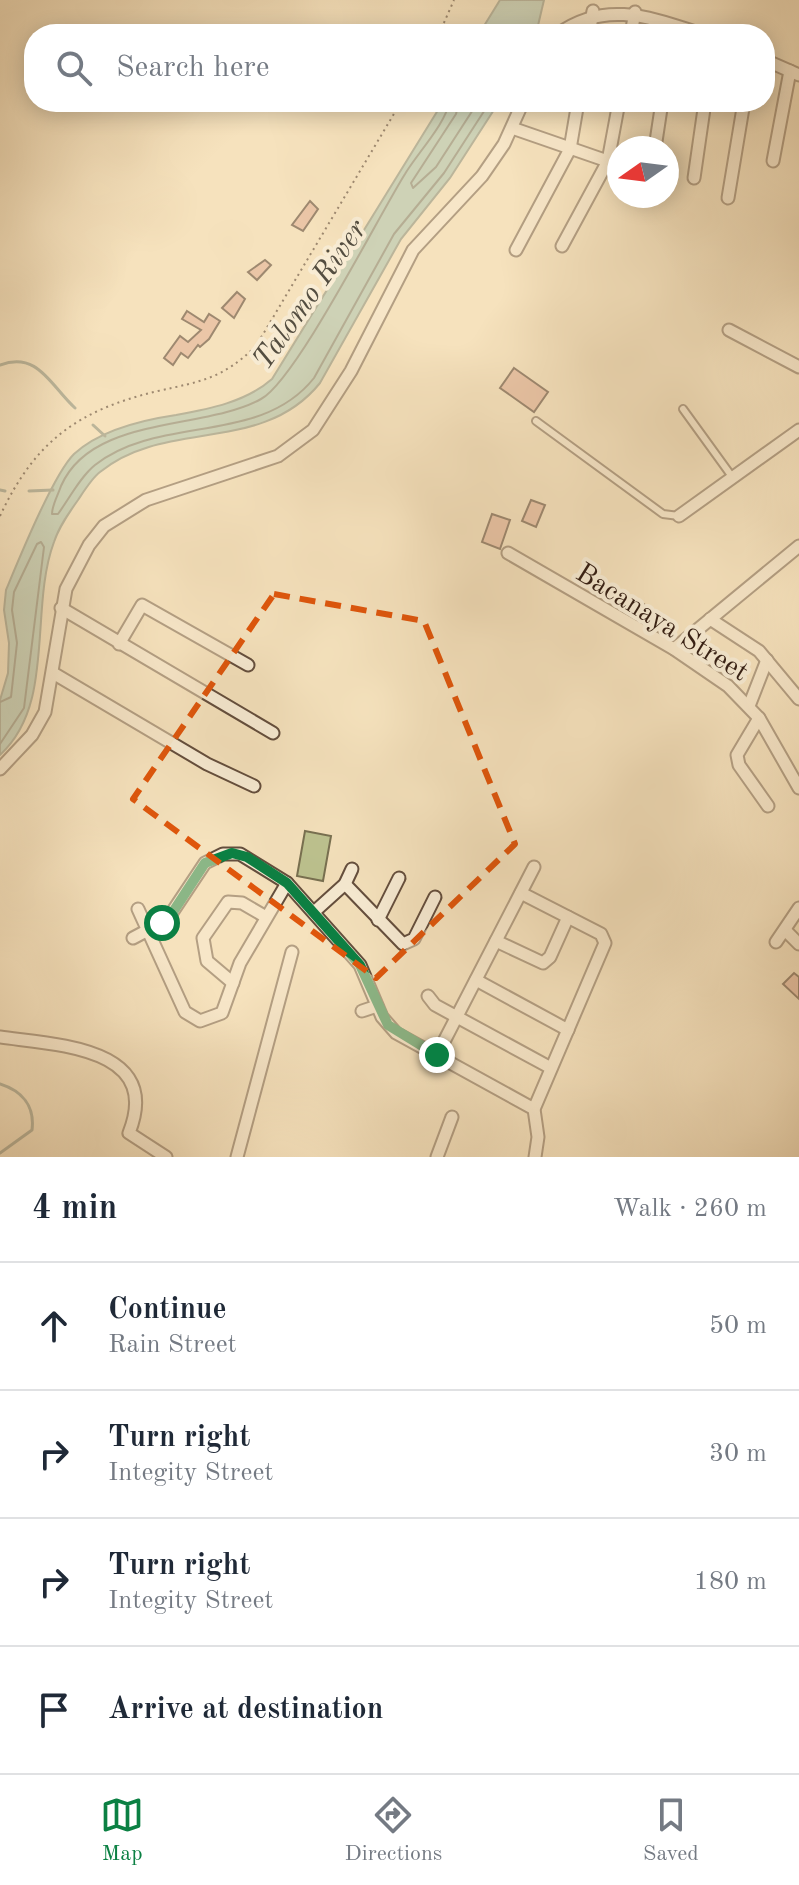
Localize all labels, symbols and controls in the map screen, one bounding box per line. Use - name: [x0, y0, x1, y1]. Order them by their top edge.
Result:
- search box: [24, 24, 775, 112]
- icon: search: [52, 46, 96, 90]
- text: Search here: [116, 53, 270, 83]
- north arrow: [607, 136, 679, 208]
- water label: Talomo River: [248, 214, 374, 375]
- street label: Bacanaya Street: [570, 559, 753, 688]
- route start: [144, 905, 180, 941]
- route end: [419, 1037, 455, 1073]
- text: 4 min: [32, 1192, 117, 1226]
- text: Walk · 260 m: [613, 1196, 767, 1222]
- text: Continue: [108, 1295, 227, 1325]
- icon: ahead: [32, 1304, 76, 1348]
- text: 50 m: [709, 1313, 767, 1339]
- text: Rain Street: [108, 1332, 237, 1358]
- text: Turn right: [108, 1423, 250, 1453]
- icon: right: [32, 1432, 76, 1476]
- text: 30 m: [709, 1441, 767, 1467]
- text: Integity Street: [108, 1460, 273, 1486]
- text: Turn right: [108, 1551, 250, 1581]
- icon: right: [32, 1560, 76, 1604]
- text: 180 m: [694, 1569, 767, 1595]
- text: Integity Street: [108, 1588, 273, 1614]
- icon: arrive: [32, 1688, 76, 1732]
- text: Arrive at destination: [108, 1695, 383, 1725]
- tab: Map: [100, 1793, 144, 1868]
- tab: Directions: [345, 1793, 442, 1868]
- tab: Saved: [643, 1793, 699, 1868]

